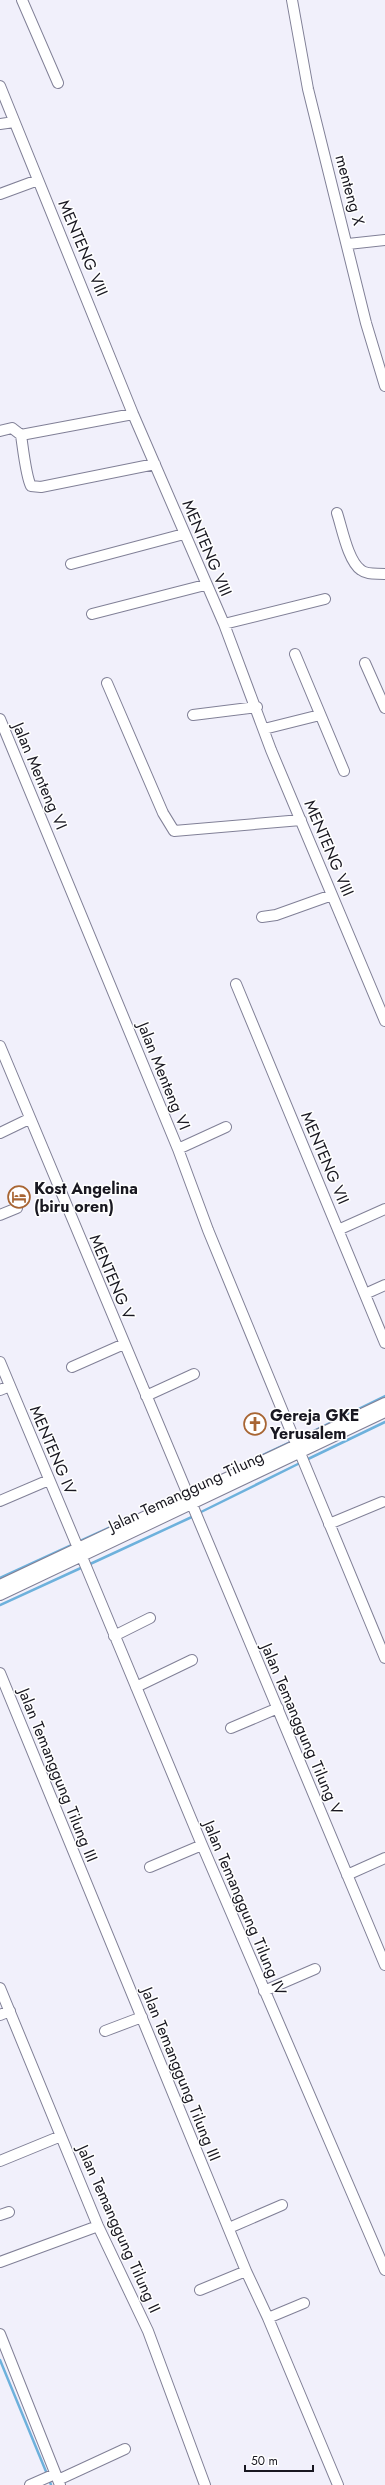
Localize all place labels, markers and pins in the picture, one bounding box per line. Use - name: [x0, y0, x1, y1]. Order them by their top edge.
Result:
- place label: Kost Angelina (biru oren): [34, 1177, 138, 1218]
- hotel icon: Kost Angelina (biru oren): [6, 1184, 32, 1210]
- place label: Gereja GKE Yerusalem: [269, 1404, 359, 1445]
- church icon: Gereja GKE Yerusalem: [242, 1411, 268, 1437]

